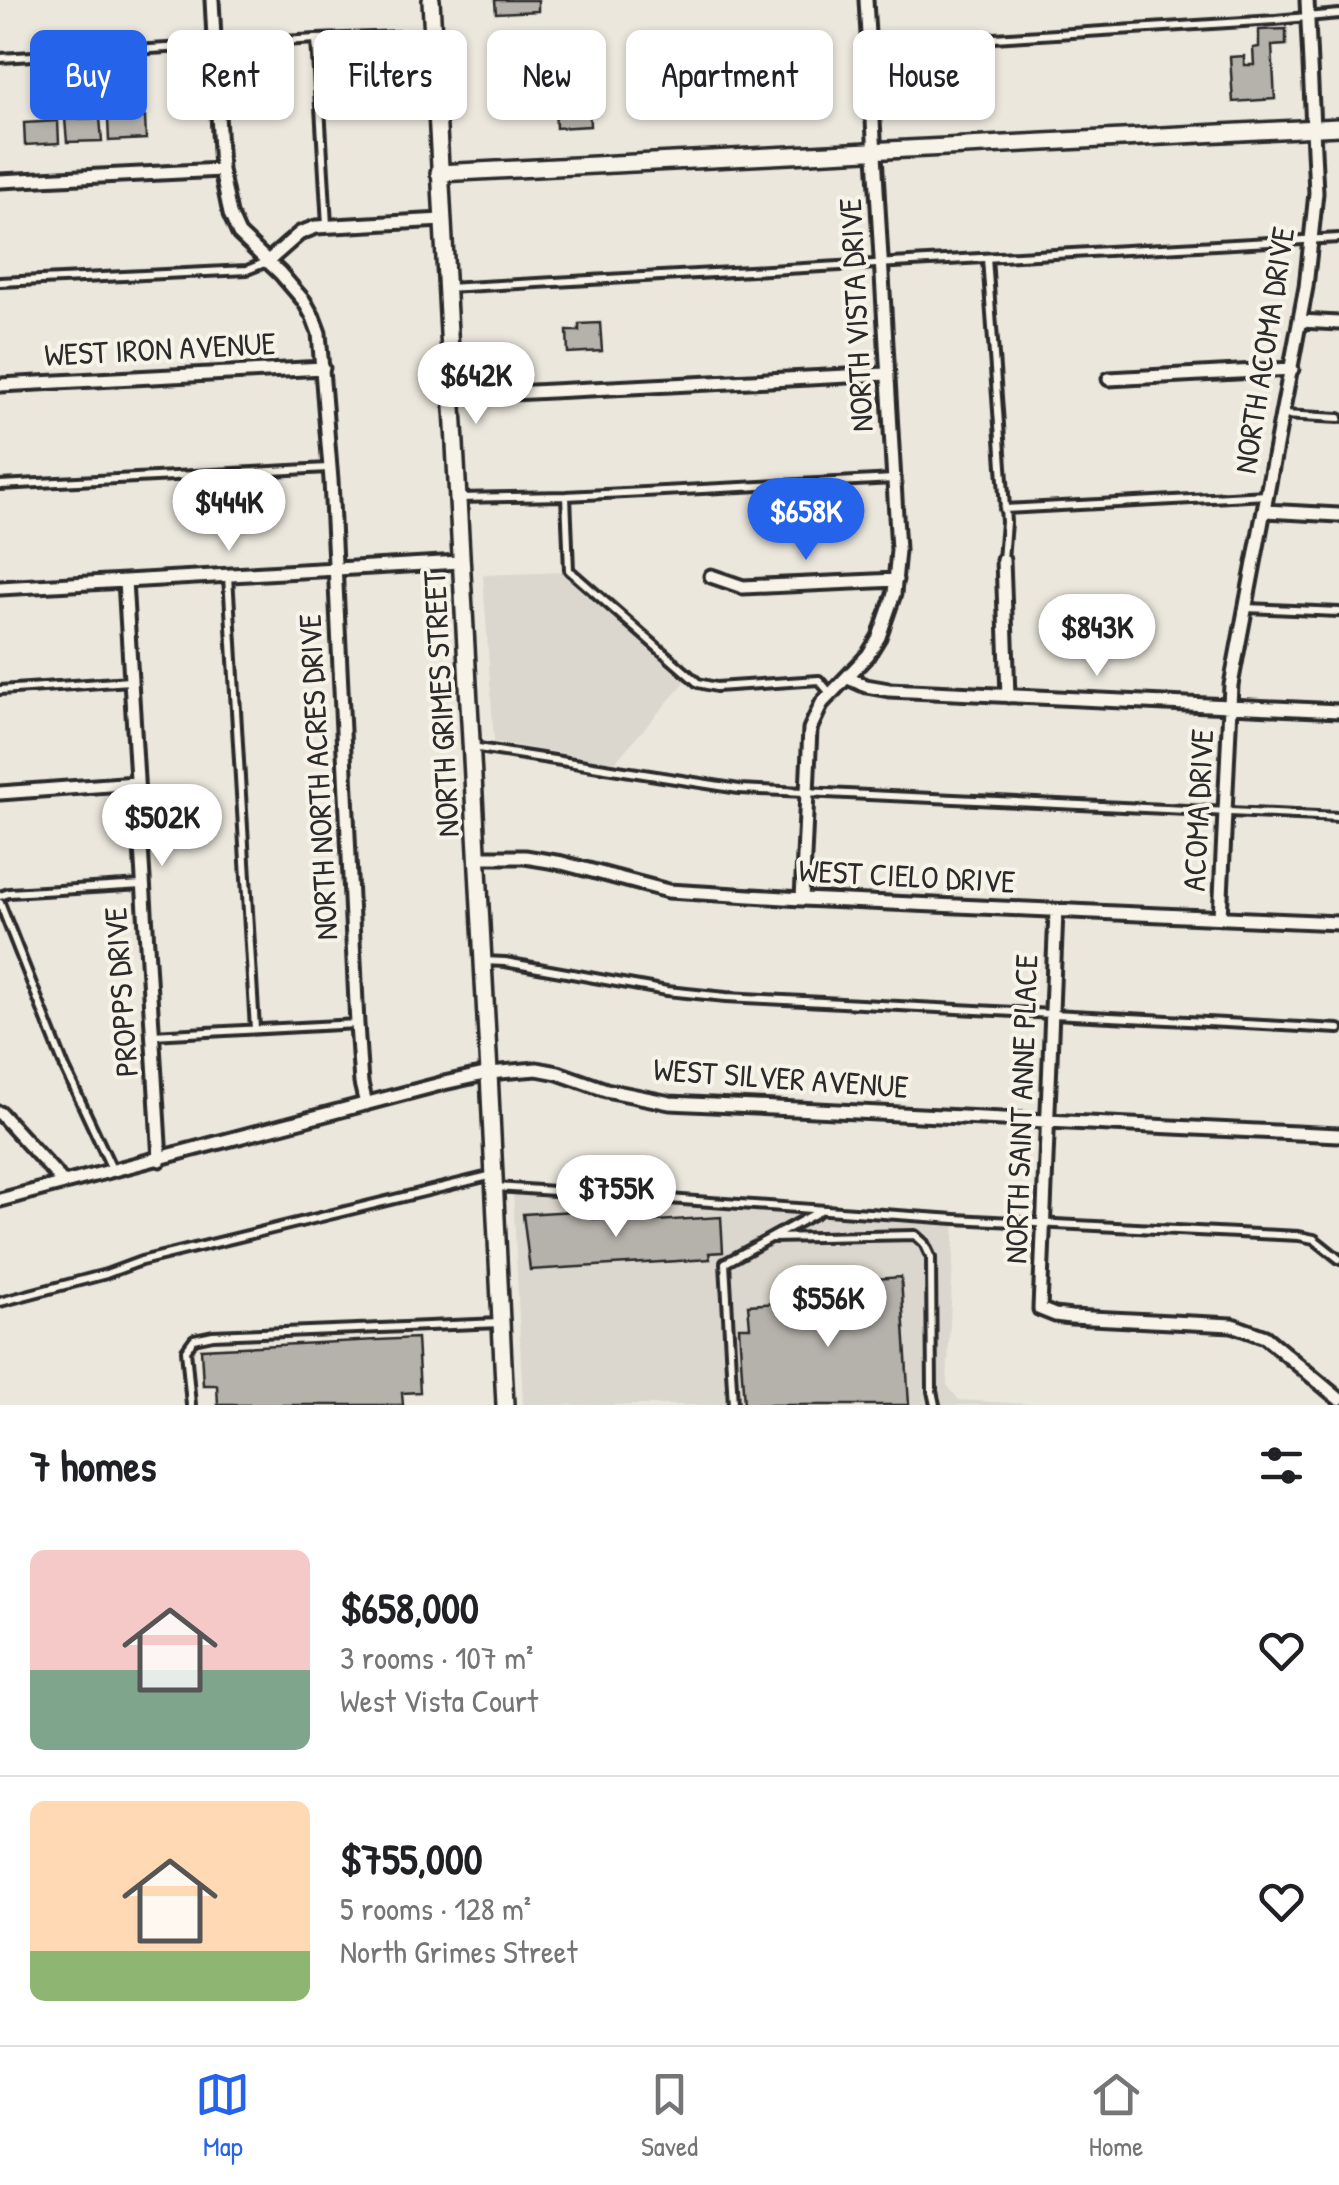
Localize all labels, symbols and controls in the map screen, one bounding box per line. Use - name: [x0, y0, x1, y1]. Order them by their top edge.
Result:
- chip: Buy: [30, 30, 147, 120]
- chip: Rent: [167, 30, 294, 120]
- chip: Filters: [314, 30, 467, 120]
- chip: New: [487, 30, 606, 120]
- chip: Apartment: [626, 30, 833, 120]
- chip: House: [853, 30, 995, 120]
- street label: NORTH VISTA DRIVE: [828, 197, 883, 433]
- street label: NORTH ACOMA DRIVE: [1223, 224, 1304, 476]
- street label: WEST IRON AVENUE: [43, 321, 277, 376]
- pin: $642K: [406, 342, 546, 427]
- text: $642K: [440, 353, 512, 396]
- pin: $444K: [159, 469, 299, 554]
- pin: $658K: [736, 478, 876, 563]
- text: $444K: [195, 480, 263, 523]
- text: $658K: [769, 489, 843, 532]
- street label: NORTH GRIMES STREET: [412, 569, 469, 838]
- pin: $843K: [1027, 594, 1167, 679]
- text: $843K: [1060, 605, 1134, 648]
- street label: NORTH NORTH ACRES DRIVE: [287, 613, 348, 941]
- street label: ACOMA DRIVE: [1172, 728, 1223, 892]
- pin: $502K: [92, 784, 232, 869]
- text: $502K: [124, 795, 200, 838]
- street label: WEST CIELO DRIVE: [798, 848, 1016, 903]
- street label: PROPPS DRIVE: [93, 906, 148, 1078]
- street label: NORTH SAINT ANNE PLACE: [994, 954, 1047, 1264]
- street label: WEST SILVER AVENUE: [652, 1047, 910, 1108]
- pin: $755K: [546, 1155, 686, 1240]
- text: $755K: [578, 1166, 654, 1209]
- pin: $556K: [758, 1265, 898, 1350]
- text: $556K: [792, 1276, 864, 1319]
- text: 7 homes: [30, 1437, 156, 1494]
- icon: filters: [1254, 1438, 1309, 1493]
- text: $658,000: [340, 1579, 479, 1636]
- icon: home: [110, 1590, 230, 1710]
- icon: heart: [1254, 1623, 1309, 1678]
- text: 3 rooms · 107 m²: [340, 1636, 533, 1679]
- text: West Vista Court: [340, 1679, 538, 1722]
- text: $755,000: [340, 1830, 483, 1887]
- icon: home: [110, 1841, 230, 1961]
- icon: heart: [1254, 1874, 1309, 1929]
- text: 5 rooms · 128 m²: [340, 1887, 531, 1930]
- text: North Grimes Street: [340, 1930, 578, 1973]
- tab: Map: [195, 2067, 250, 2165]
- tab: Saved: [641, 2067, 698, 2165]
- tab: Home: [1089, 2067, 1144, 2165]

